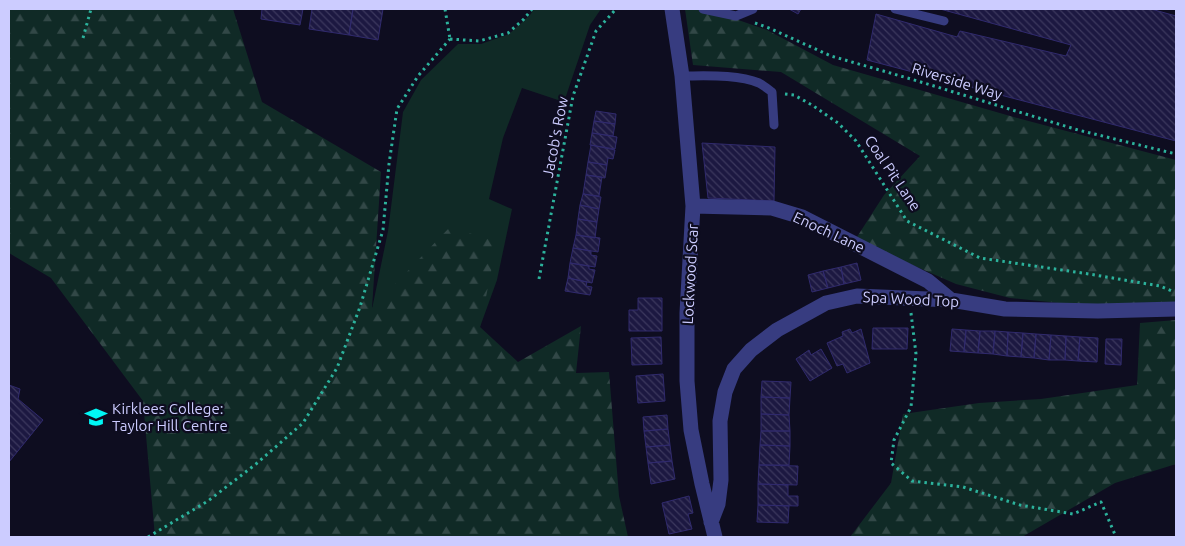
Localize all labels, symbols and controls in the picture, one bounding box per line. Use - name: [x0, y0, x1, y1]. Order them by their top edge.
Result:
- street label: Riverside Way: [910, 59, 1004, 103]
- street label: Jacob's Row: [539, 95, 571, 179]
- street label: Coal Pit Lane: [862, 132, 924, 214]
- street label: Enoch Lane: [791, 208, 867, 256]
- street label: Lockwood Scar: [679, 223, 701, 325]
- street label: Spa Wood Top: [862, 288, 960, 310]
- place label: Kirklees College: Taylor Hill Centre: [112, 400, 228, 434]
- school or university icon: Kirklees College: Taylor Hill Centre: [83, 404, 109, 430]

